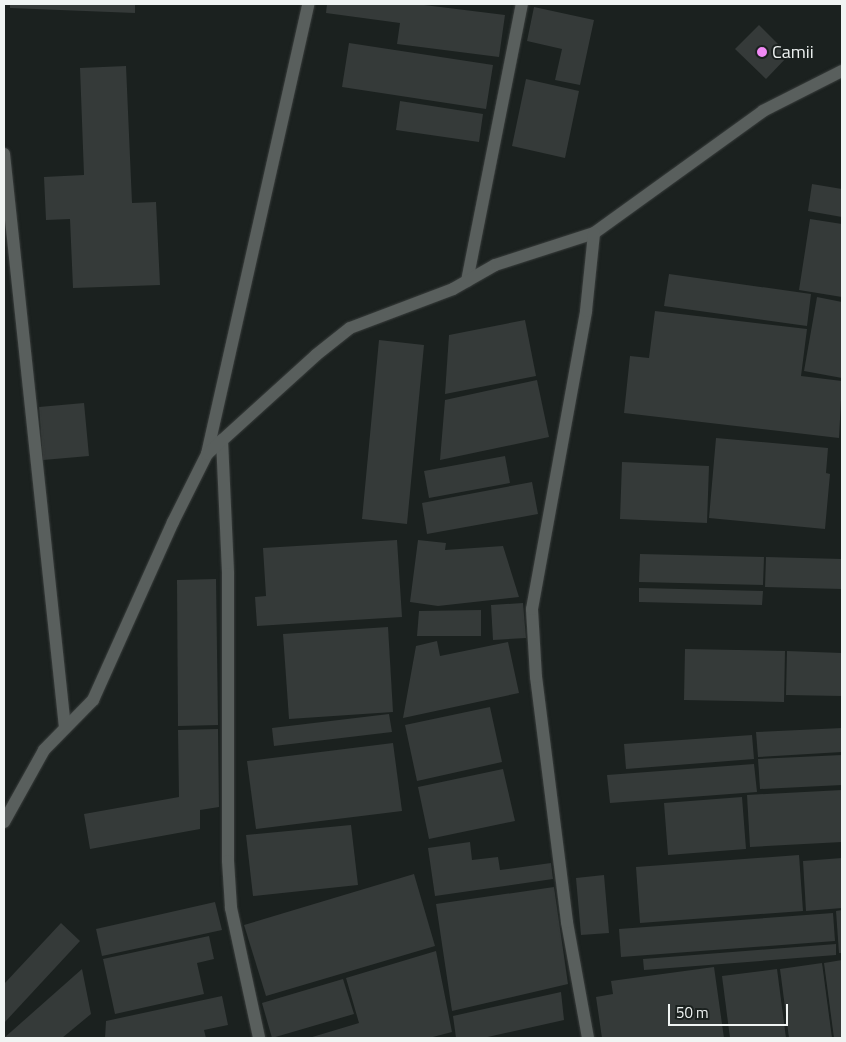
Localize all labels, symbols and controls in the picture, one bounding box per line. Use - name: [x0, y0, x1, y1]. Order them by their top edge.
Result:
- place label: Camii: [772, 41, 814, 63]
- marker: Camii: [756, 46, 768, 58]
- scale bar: [671, 994, 791, 1026]
- text: 50 m: [676, 1001, 709, 1024]

